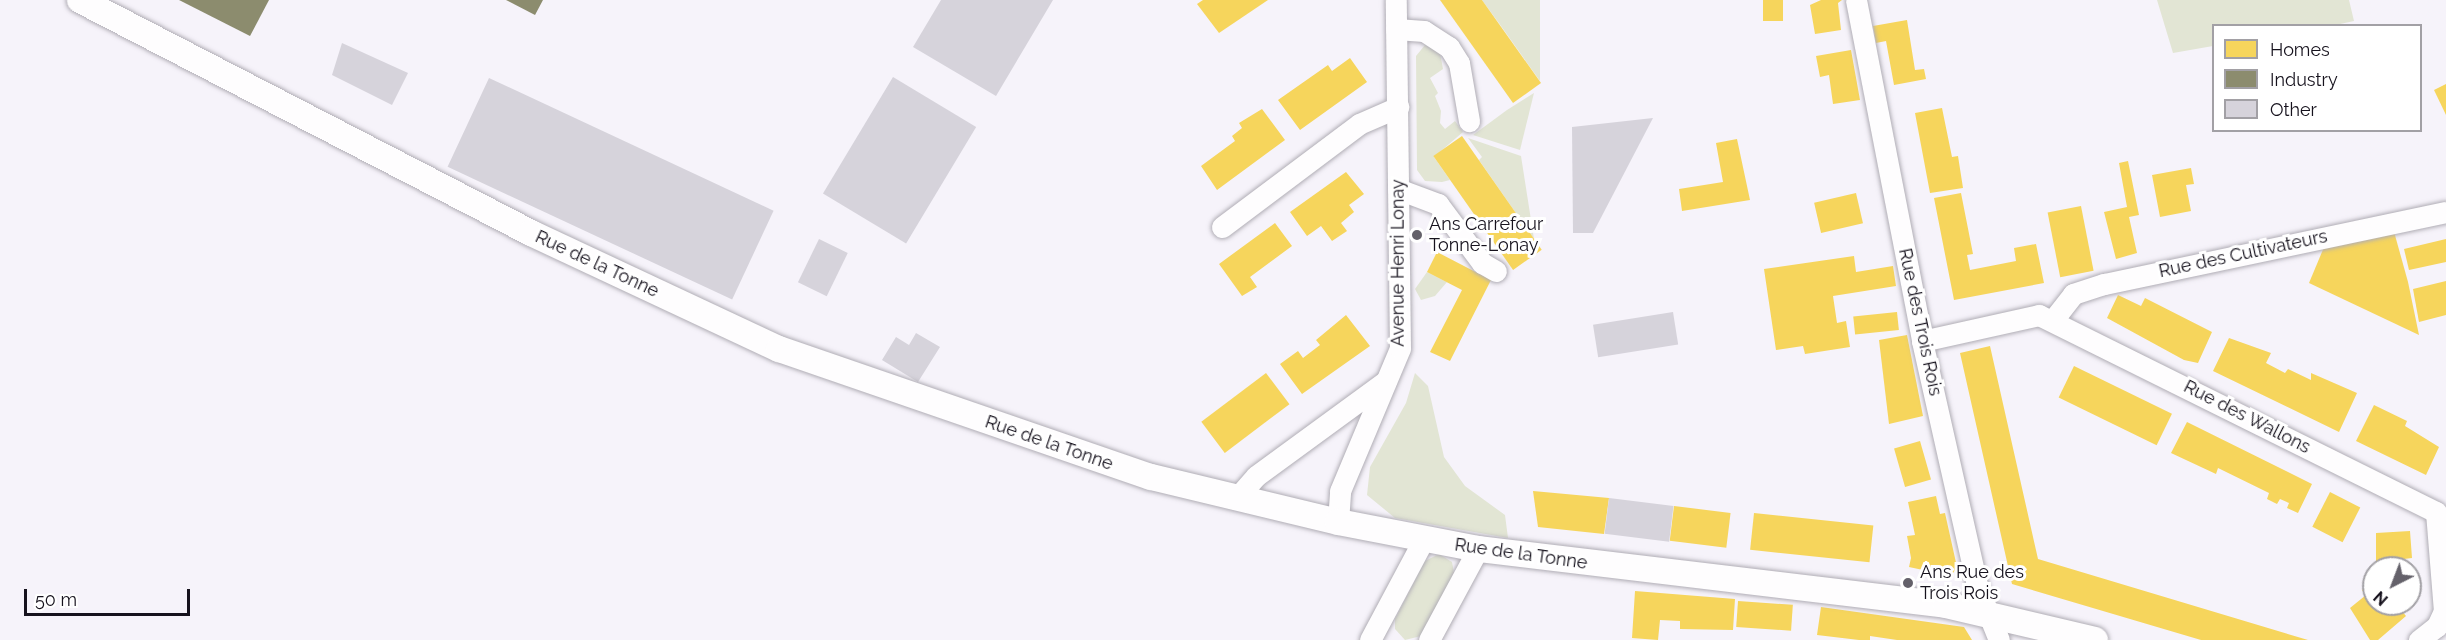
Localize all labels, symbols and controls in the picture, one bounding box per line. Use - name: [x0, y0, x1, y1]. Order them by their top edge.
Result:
- legend: [2212, 24, 2422, 132]
- text: Homes: [2270, 39, 2330, 60]
- text: Industry: [2270, 69, 2338, 90]
- text: Other: [2270, 99, 2317, 120]
- street label: Avenue Henri Lonay: [1387, 179, 1409, 347]
- place label: Ans Carrefour Tonne-Lonay: [1429, 214, 1543, 256]
- street label: Rue de la Tonne: [532, 226, 662, 302]
- street label: Rue des Cultivateurs: [2157, 226, 2329, 282]
- marker: Ans Carrefour Tonne-Lonay: [1410, 228, 1424, 242]
- street label: Rue des Trois Rois: [1894, 246, 1946, 398]
- street label: Rue des Wallons: [2180, 376, 2314, 458]
- street label: Rue de la Tonne: [982, 411, 1116, 475]
- street label: Rue de la Tonne: [1453, 534, 1589, 574]
- north arrow: [2362, 556, 2422, 616]
- place label: Ans Rue des Trois Rois: [1920, 562, 2024, 604]
- marker: Ans Rue des Trois Rois: [1901, 576, 1915, 590]
- scale bar: [27, 577, 194, 615]
- text: N: [2370, 587, 2392, 609]
- text: 50 m: [35, 589, 77, 610]

